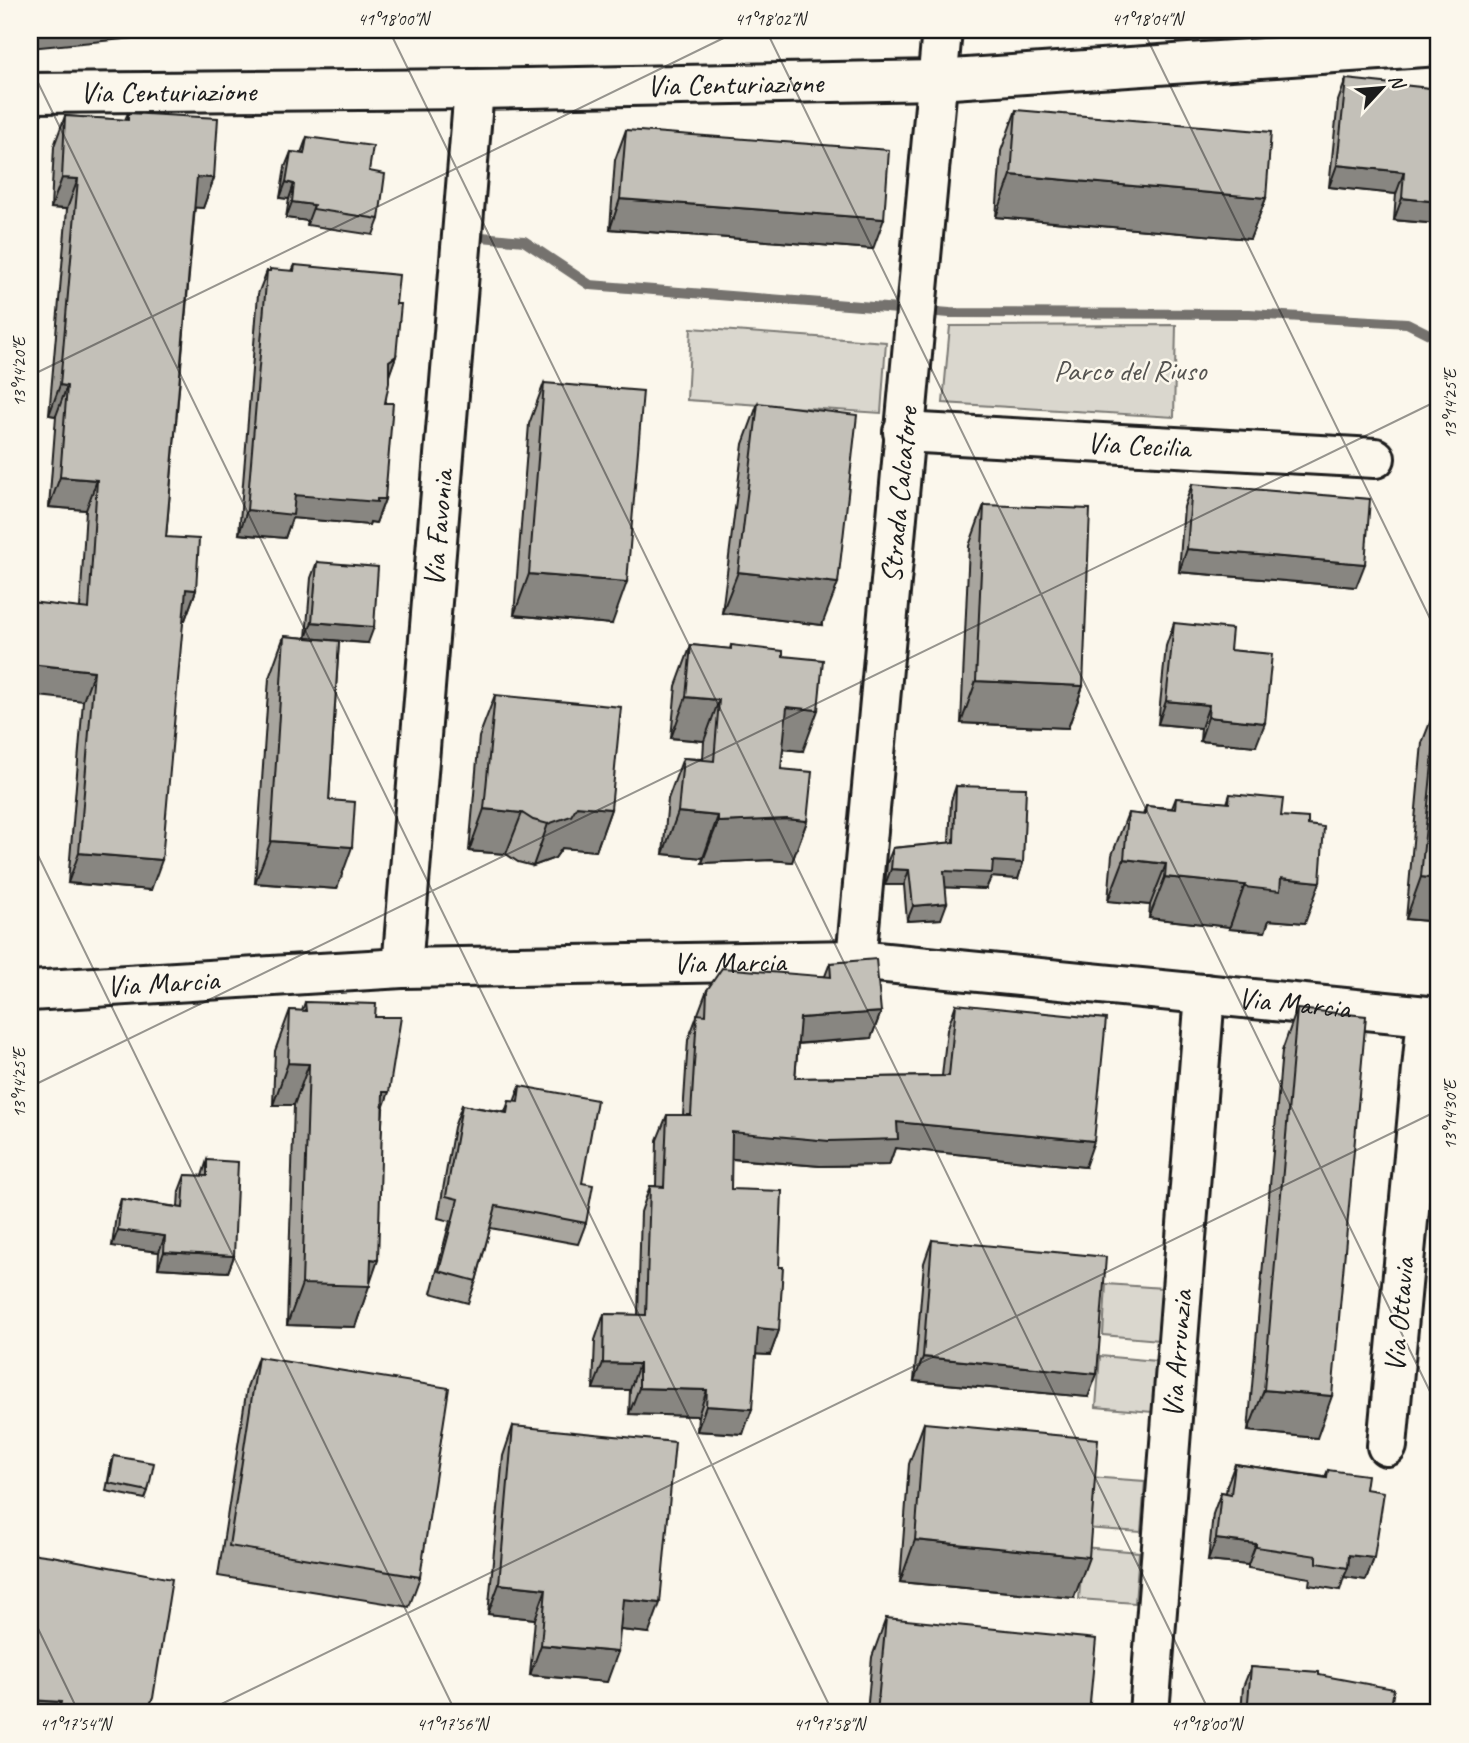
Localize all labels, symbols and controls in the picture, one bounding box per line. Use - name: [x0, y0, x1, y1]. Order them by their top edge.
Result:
- text: 41°18'00"N: [358, 8, 432, 30]
- text: 41°18'02"N: [735, 8, 809, 30]
- text: 41°18'04"N: [1112, 8, 1186, 30]
- north arrow: [1346, 52, 1416, 122]
- street label: Via Centuriazione: [646, 63, 826, 105]
- text: N: [1383, 70, 1411, 94]
- street label: Via Centuriazione: [80, 72, 259, 112]
- text: 13°14'20"E: [8, 335, 30, 407]
- park label: Parco del Riuso: [1054, 351, 1208, 389]
- text: 13°14'25"E: [1439, 367, 1461, 439]
- street label: Strada Calcatore: [872, 403, 926, 585]
- street label: Via Cecilia: [1086, 423, 1194, 467]
- street label: Via Favonia: [414, 466, 462, 588]
- street label: Via Marcia: [673, 942, 788, 982]
- street label: Via Marcia: [105, 960, 222, 1005]
- street label: Via Marcia: [1236, 979, 1354, 1028]
- text: 13°14'25"E: [8, 1046, 30, 1118]
- text: 13°14'30"E: [1439, 1078, 1461, 1150]
- street label: Via Ottavia: [1375, 1254, 1423, 1374]
- street label: Via Arrunzia: [1153, 1287, 1201, 1419]
- text: 41°17'54"N: [40, 1713, 114, 1735]
- text: 41°17'56"N: [417, 1713, 491, 1735]
- text: 41°17'58"N: [794, 1713, 868, 1735]
- text: 41°18'00"N: [1171, 1713, 1245, 1735]

